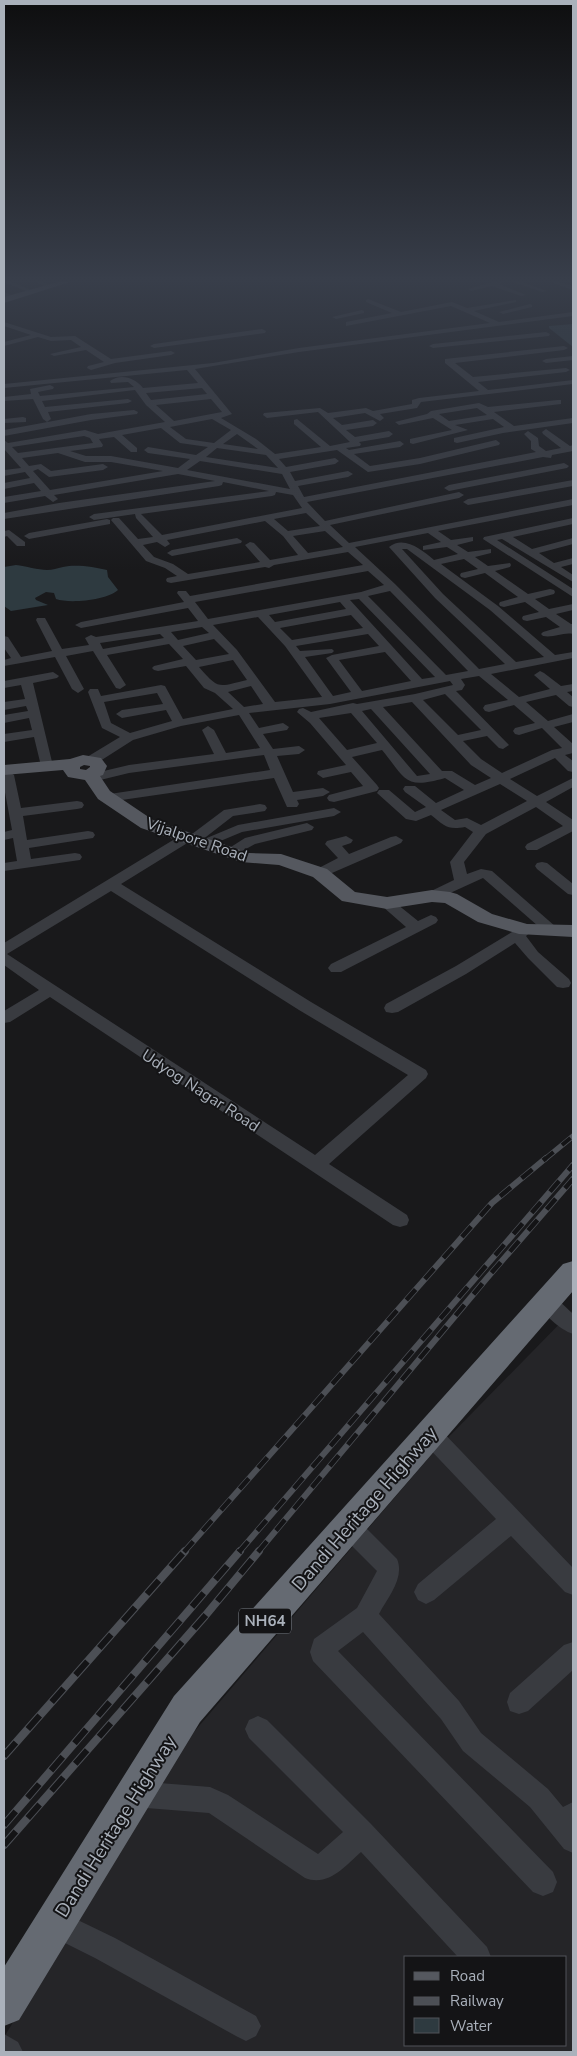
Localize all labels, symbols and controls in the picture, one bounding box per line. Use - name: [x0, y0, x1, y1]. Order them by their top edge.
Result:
- street label: Vijalpore Road: [142, 812, 250, 868]
- street label: Udyog Nagar Road: [137, 1044, 264, 1137]
- street label: Dandi Heritage Highway: [286, 1421, 444, 1597]
- road number: NH64: [239, 1608, 291, 1634]
- street label: Dandi Heritage Highway: [49, 1730, 183, 1923]
- legend: [404, 1956, 567, 2046]
- text: Road: [450, 1966, 485, 1986]
- text: Railway: [450, 1991, 504, 2011]
- text: Water: [450, 2016, 493, 2036]

